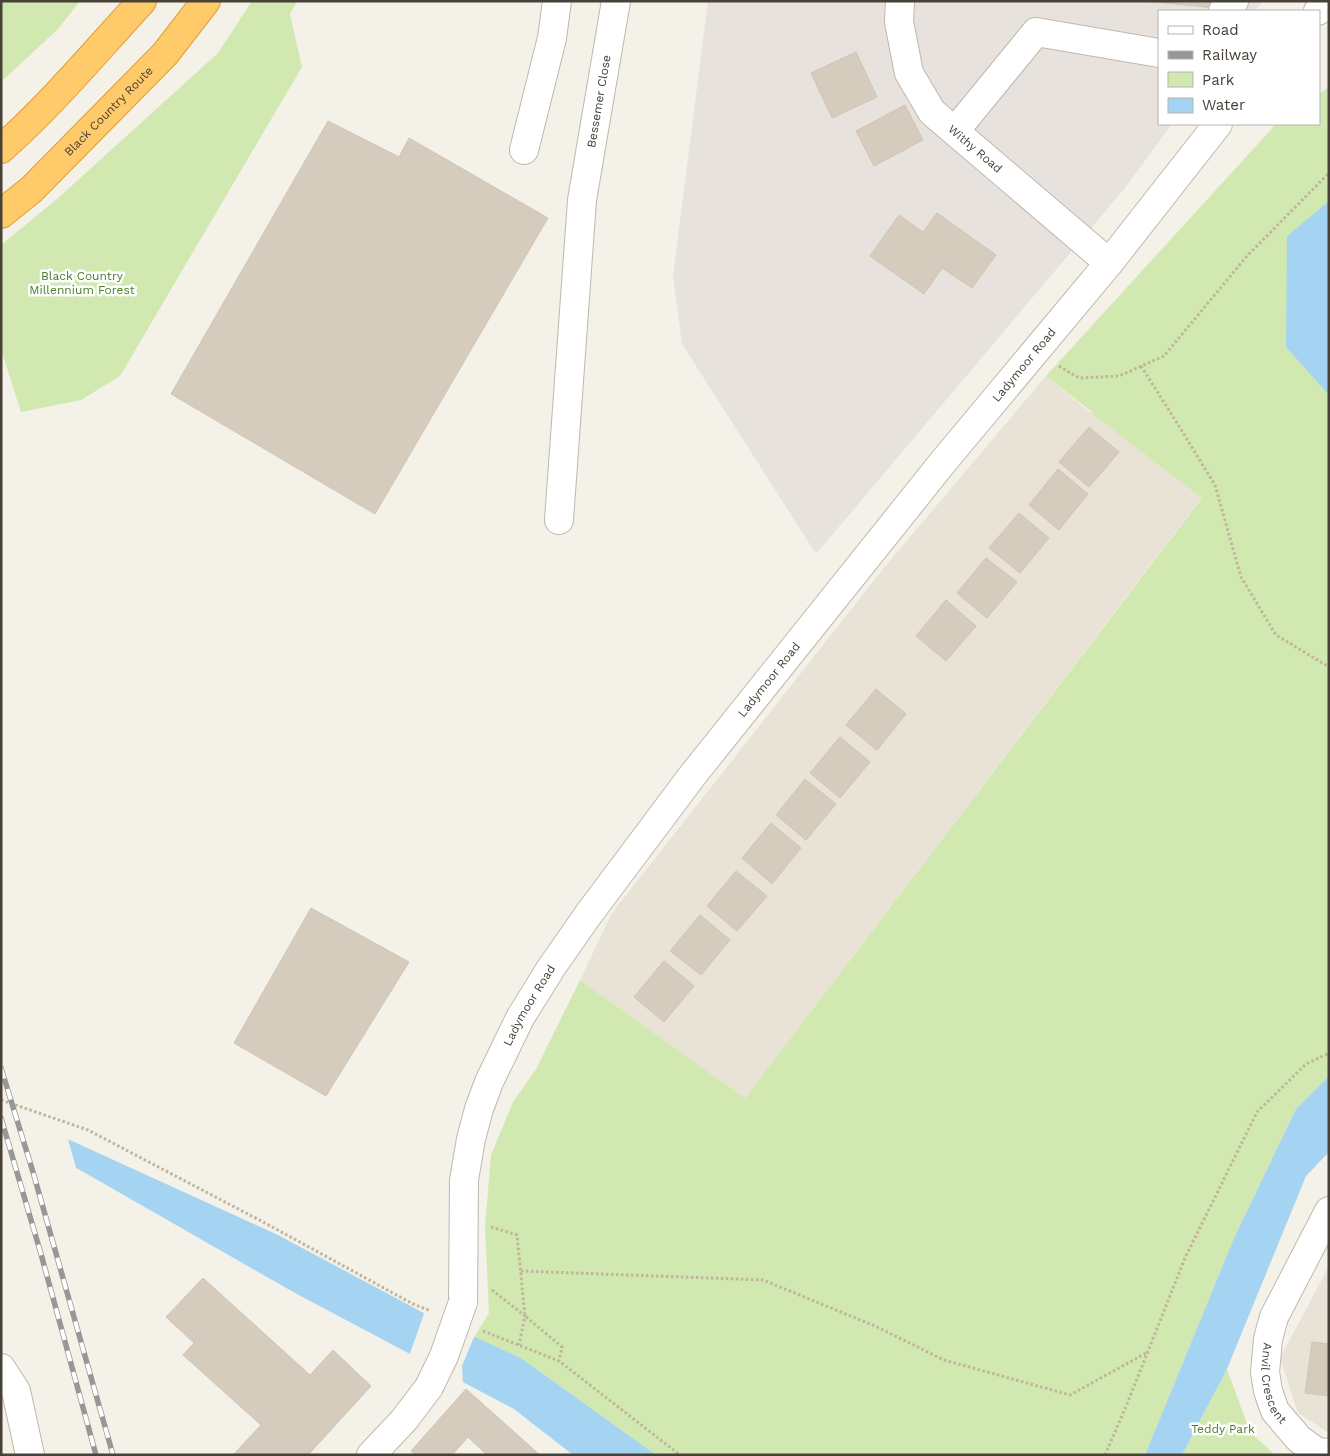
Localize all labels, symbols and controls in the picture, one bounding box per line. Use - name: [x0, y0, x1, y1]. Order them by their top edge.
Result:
- legend: [1158, 10, 1320, 125]
- text: Road: [1202, 21, 1239, 39]
- text: Railway: [1202, 46, 1257, 64]
- street label: Bessemer Close: [584, 54, 614, 149]
- street label: Black Country Route: [61, 63, 156, 159]
- text: Park: [1202, 71, 1235, 89]
- text: Water: [1202, 96, 1245, 114]
- street label: Withy Road: [945, 122, 1005, 176]
- park label: Black Country Millennium Forest: [29, 269, 135, 297]
- street label: Ladymoor Road: [989, 325, 1059, 405]
- street label: Ladymoor Road: [735, 639, 803, 720]
- street label: Ladymoor Road: [500, 962, 558, 1048]
- street label: Anvil Crescent: [1258, 1342, 1290, 1426]
- park label: Teddy Park: [1191, 1422, 1255, 1436]

